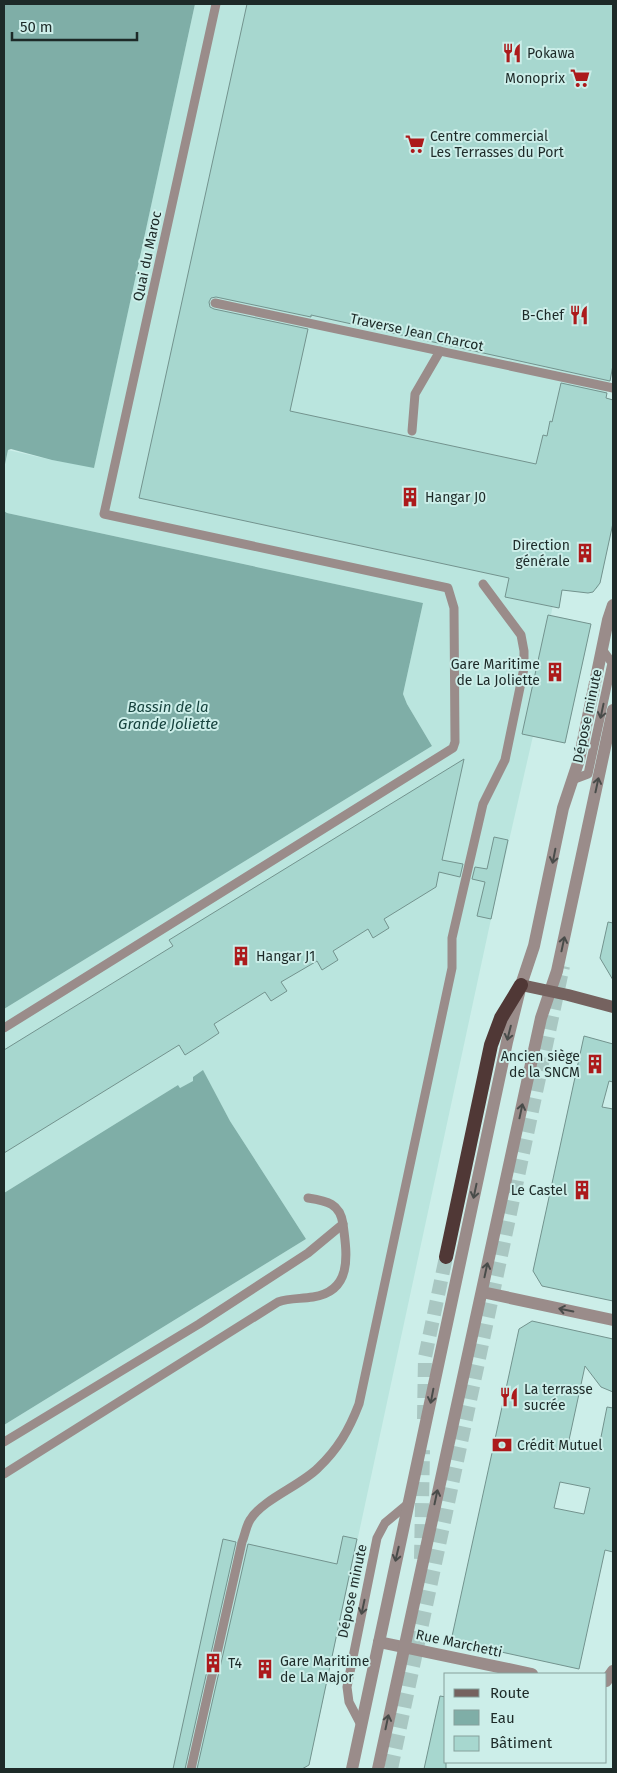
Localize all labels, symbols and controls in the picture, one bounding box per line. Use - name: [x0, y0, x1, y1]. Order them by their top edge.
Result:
- scale bar: [12, 10, 138, 42]
- text: 50 m: [20, 18, 53, 36]
- restaurant icon: Pokawa: [501, 42, 523, 64]
- place label: Pokawa: [527, 45, 575, 62]
- supermarket icon: Monoprix: [569, 67, 591, 89]
- place label: Monoprix: [505, 70, 565, 87]
- place label: Centre commercial Les Terrasses du Port: [430, 128, 565, 161]
- supermarket icon: Centre commercial Les Terrasses du Port: [404, 133, 426, 155]
- street label: Quai du Maroc: [130, 209, 165, 303]
- restaurant icon: B-Chef: [568, 304, 590, 326]
- place label: B-Chef: [522, 307, 565, 324]
- street label: Traverse Jean Charcot: [349, 310, 486, 355]
- building icon: Hangar J0: [399, 486, 421, 508]
- place label: Hangar J0: [425, 489, 486, 506]
- place label: Direction générale: [512, 537, 570, 570]
- building icon: Direction générale: [574, 542, 596, 564]
- place label: Gare Maritime de La Joliette: [451, 656, 540, 689]
- building icon: Gare Maritime de La Joliette: [544, 661, 566, 683]
- street label: Dépose minute: [569, 667, 606, 765]
- water label: Bassin de la Grande Joliette: [118, 698, 218, 733]
- one-way arrow: [596, 703, 606, 719]
- one-way arrow: [593, 777, 602, 793]
- one-way arrow: [548, 847, 558, 863]
- one-way arrow: [559, 936, 568, 952]
- building icon: Hangar J1: [230, 945, 252, 967]
- place label: Hangar J1: [256, 948, 315, 965]
- one-way arrow: [504, 1024, 513, 1040]
- place label: Ancien siège de la SNCM: [501, 1048, 580, 1081]
- building icon: Ancien siège de la SNCM: [584, 1053, 606, 1075]
- one-way arrow: [517, 1103, 526, 1119]
- building icon: Le Castel: [571, 1179, 593, 1201]
- place label: Le Castel: [511, 1182, 567, 1199]
- one-way arrow: [469, 1183, 479, 1199]
- one-way arrow: [482, 1262, 491, 1278]
- one-way arrow: [558, 1305, 574, 1314]
- place label: La terrasse sucrée: [524, 1381, 593, 1414]
- restaurant icon: La terrasse sucrée: [498, 1386, 520, 1408]
- one-way arrow: [426, 1387, 436, 1403]
- bank icon: Crédit Mutuel: [491, 1434, 513, 1456]
- place label: Crédit Mutuel: [517, 1437, 602, 1454]
- one-way arrow: [432, 1489, 442, 1505]
- street label: Dépose minute: [334, 1542, 371, 1640]
- one-way arrow: [392, 1546, 402, 1562]
- one-way arrow: [358, 1598, 367, 1614]
- street label: Rue Marchetti: [414, 1626, 504, 1661]
- building icon: T4: [202, 1652, 224, 1674]
- place label: Gare Maritime de La Major: [280, 1653, 369, 1686]
- place label: T4: [228, 1655, 243, 1672]
- building icon: Gare Maritime de La Major: [254, 1658, 276, 1680]
- legend: [444, 1673, 607, 1763]
- text: Route: [490, 1684, 530, 1702]
- text: Eau: [490, 1709, 515, 1727]
- one-way arrow: [383, 1714, 393, 1730]
- text: Bâtiment: [490, 1734, 553, 1752]

